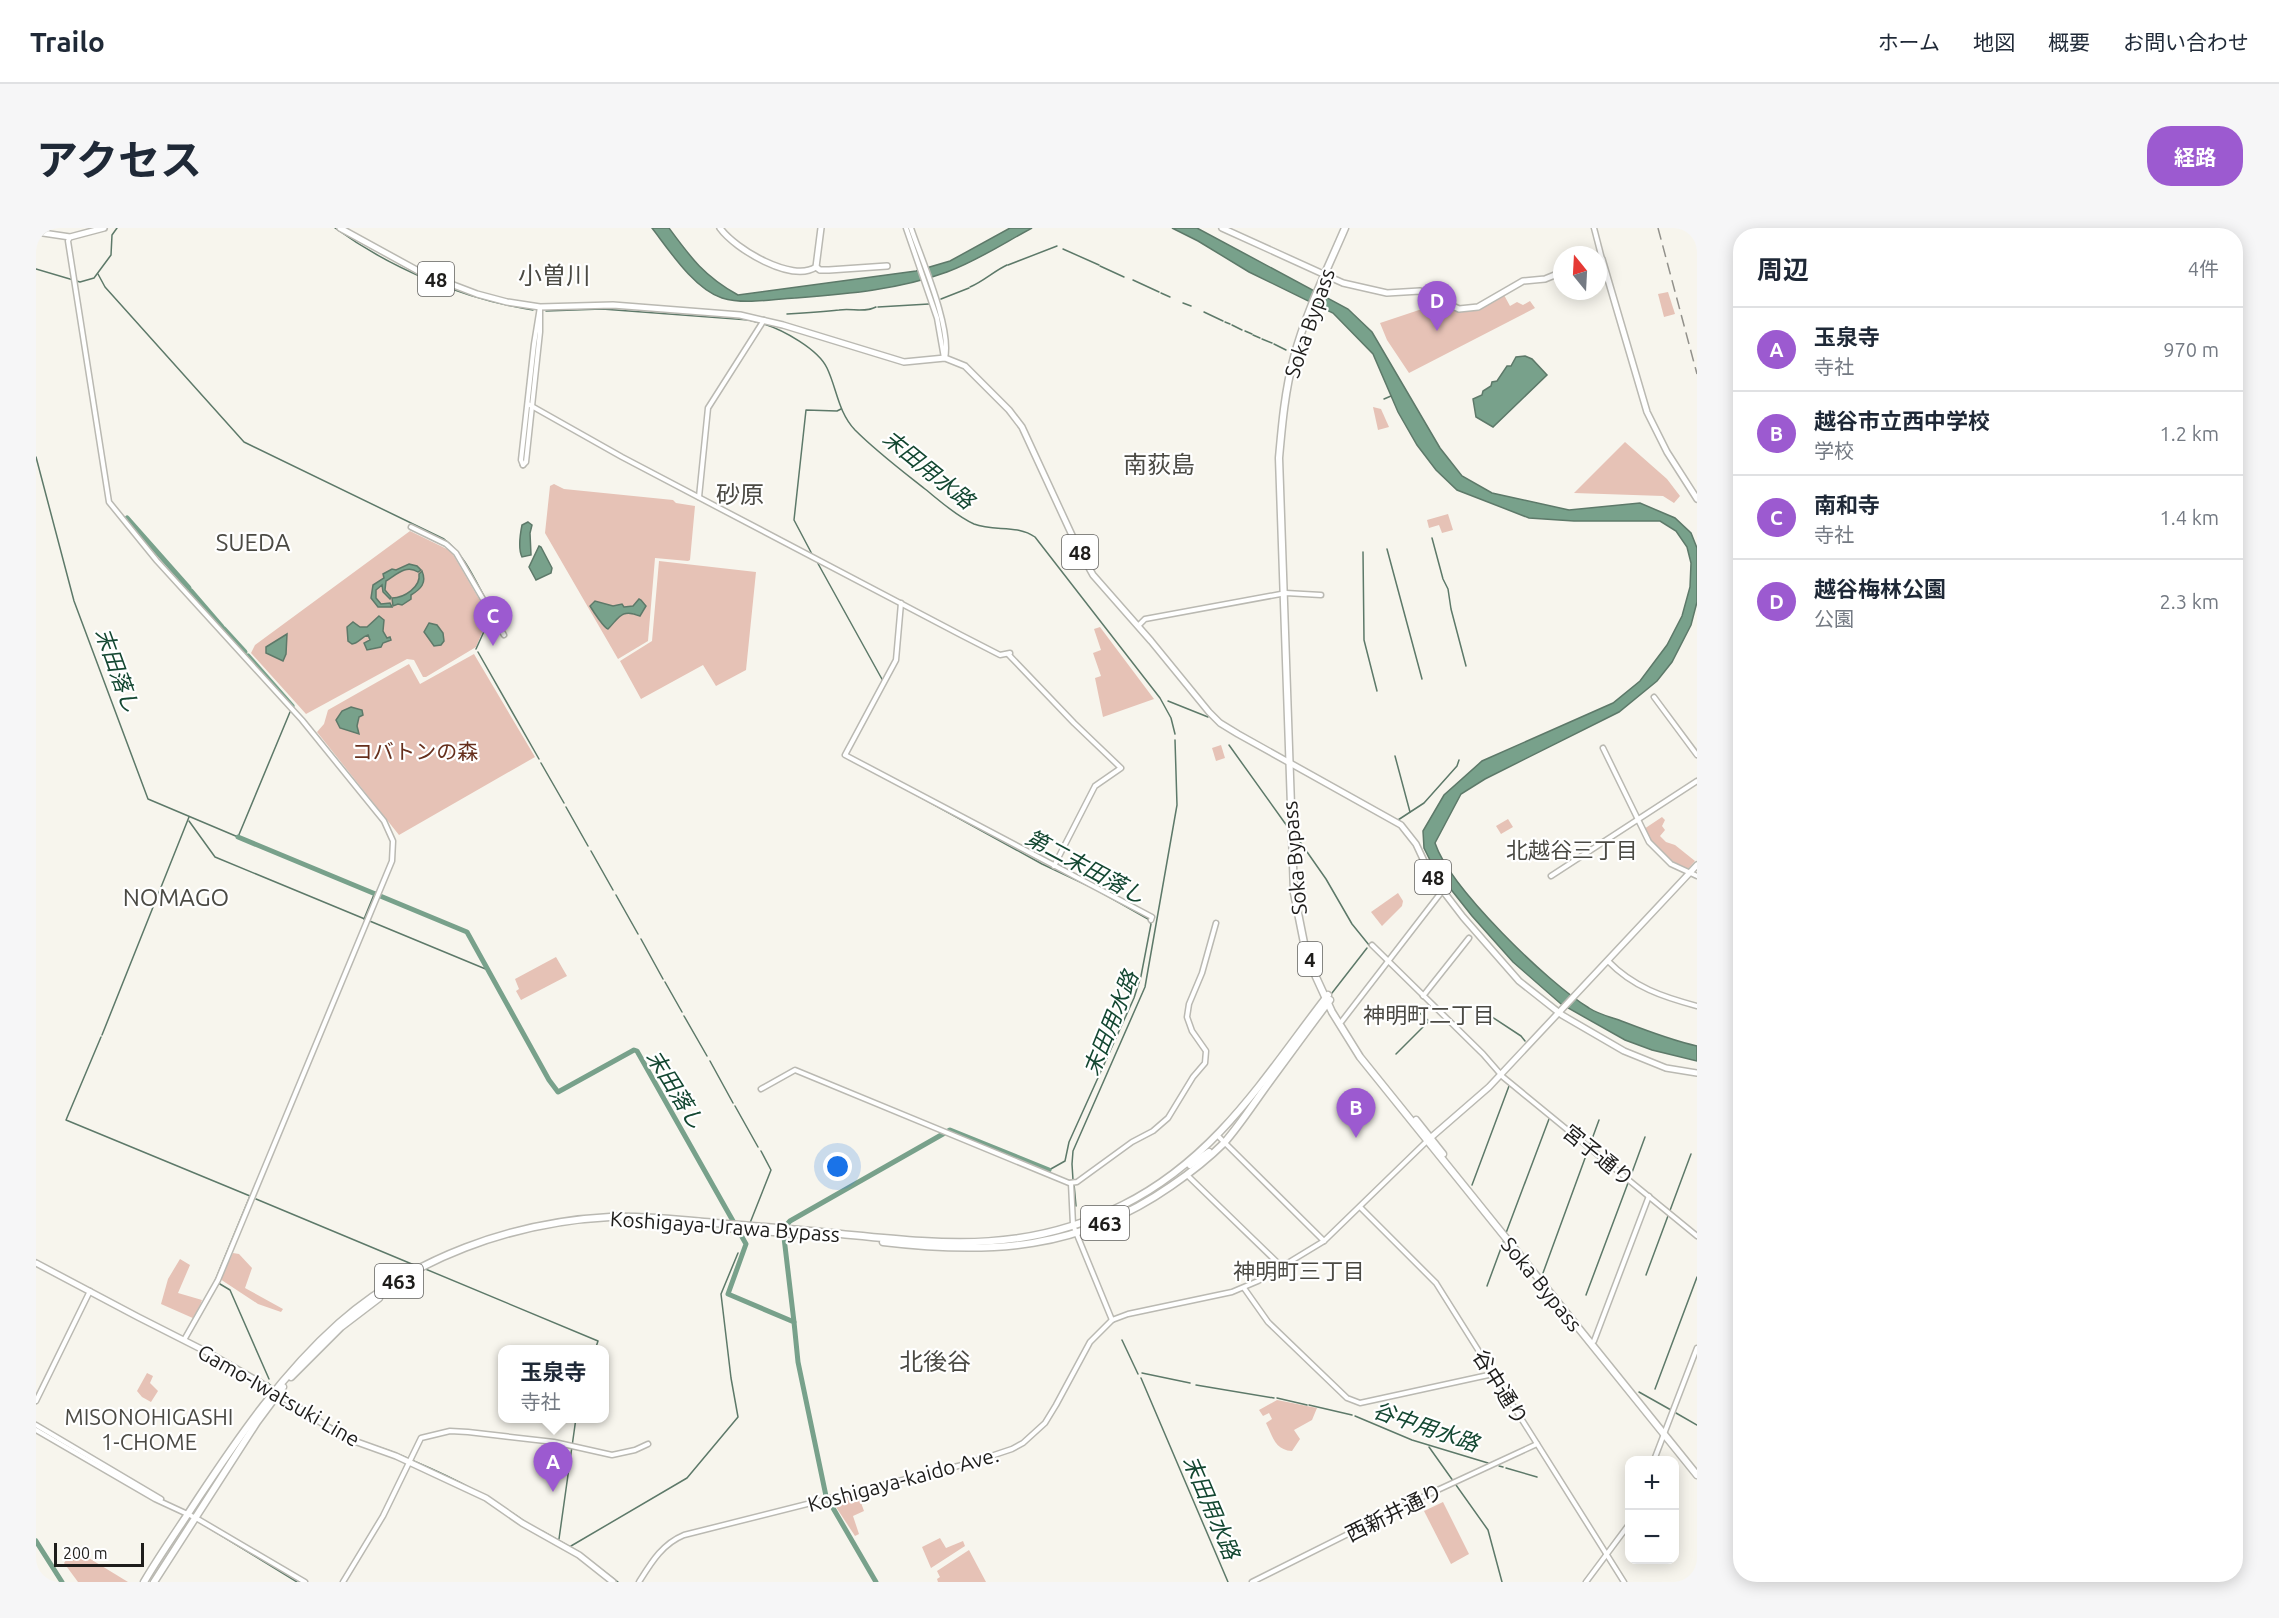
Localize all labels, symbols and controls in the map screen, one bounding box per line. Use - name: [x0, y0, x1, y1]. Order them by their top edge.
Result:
- text: Trailo: [30, 26, 105, 57]
- text: ホーム: [1878, 30, 1940, 54]
- text: 地図: [1973, 30, 2015, 54]
- text: 概要: [2048, 30, 2090, 54]
- text: お問い合わせ: [2123, 30, 2249, 54]
- button: 経路: [2147, 126, 2243, 186]
- text: アクセス: [36, 136, 202, 183]
- north arrow: [1553, 246, 1607, 300]
- text: 周辺: [1757, 255, 1809, 284]
- text: 4件: [2188, 257, 2219, 280]
- road number: 48: [418, 262, 454, 296]
- district label: 小曽川: [518, 262, 590, 289]
- street label: Soka Bypass: [1279, 265, 1339, 381]
- pin: D: [1418, 282, 1456, 331]
- text: 玉泉寺: [1814, 324, 1880, 349]
- text: A: [1769, 338, 1784, 361]
- text: 970 m: [2163, 338, 2219, 361]
- text: 寺社: [1814, 355, 1854, 378]
- text: 越谷市立西中学校: [1814, 408, 1990, 433]
- text: B: [1770, 422, 1783, 445]
- text: 1.2 km: [2160, 422, 2219, 445]
- water label: 末田用水路: [878, 425, 981, 515]
- text: 学校: [1814, 439, 1854, 462]
- district label: 南荻島: [1123, 451, 1195, 478]
- district label: 砂原: [716, 481, 764, 508]
- text: 南和寺: [1814, 492, 1880, 517]
- text: C: [1770, 506, 1783, 529]
- text: 1.4 km: [2160, 506, 2219, 529]
- text: 寺社: [1814, 523, 1854, 546]
- district label: SUEDA: [216, 529, 291, 556]
- road number: 48: [1062, 535, 1098, 569]
- text: 越谷梅林公園: [1814, 576, 1946, 601]
- text: D: [1769, 590, 1784, 613]
- text: 2.3 km: [2160, 590, 2219, 613]
- pin: C: [474, 596, 512, 646]
- text: 公園: [1814, 607, 1854, 630]
- water label: 末田落し: [91, 624, 145, 716]
- park label: コバトンの森: [352, 739, 478, 763]
- street label: Soka Bypass: [1277, 800, 1311, 916]
- water label: 第二末田落し: [1022, 824, 1150, 908]
- district label: 北越谷三丁目: [1506, 837, 1638, 862]
- road number: 48: [1415, 860, 1451, 894]
- district label: NOMAGO: [123, 884, 229, 911]
- road number: 4: [1298, 942, 1322, 976]
- water label: 末田用水路: [1078, 965, 1143, 1079]
- district label: 神明町二丁目: [1363, 1002, 1495, 1027]
- water label: 末田落し: [642, 1045, 710, 1133]
- pin: B: [1336, 1088, 1376, 1138]
- street label: 宮子通り: [1559, 1119, 1639, 1191]
- your location: [823, 1152, 852, 1181]
- street label: Koshigaya-Urawa Bypass: [609, 1206, 841, 1246]
- road number: 463: [1081, 1206, 1129, 1240]
- street label: Soka Bypass: [1497, 1232, 1587, 1336]
- district label: 神明町三丁目: [1233, 1258, 1365, 1283]
- road number: 463: [375, 1264, 423, 1298]
- street label: Gamo-Iwatsuki Line: [194, 1339, 364, 1451]
- popup: [498, 1345, 609, 1423]
- street label: 谷中通り: [1469, 1345, 1533, 1429]
- district label: 北後谷: [899, 1348, 971, 1375]
- text: 玉泉寺: [520, 1359, 587, 1384]
- text: 寺社: [520, 1390, 560, 1413]
- water label: 谷中用水路: [1370, 1396, 1484, 1456]
- district label: MISONOHIGASHI 1-CHOME: [65, 1404, 233, 1454]
- pin: A: [534, 1442, 572, 1492]
- street label: Koshigaya-kaido Ave.: [805, 1442, 1001, 1516]
- water label: 末田用水路: [1179, 1451, 1246, 1564]
- map controls: [1625, 1456, 1679, 1564]
- button: +: [1625, 1456, 1679, 1510]
- street label: 西新井通り: [1342, 1478, 1446, 1546]
- button: −: [1625, 1510, 1679, 1564]
- scale bar: [54, 1540, 144, 1568]
- text: 200 m: [63, 1544, 108, 1562]

